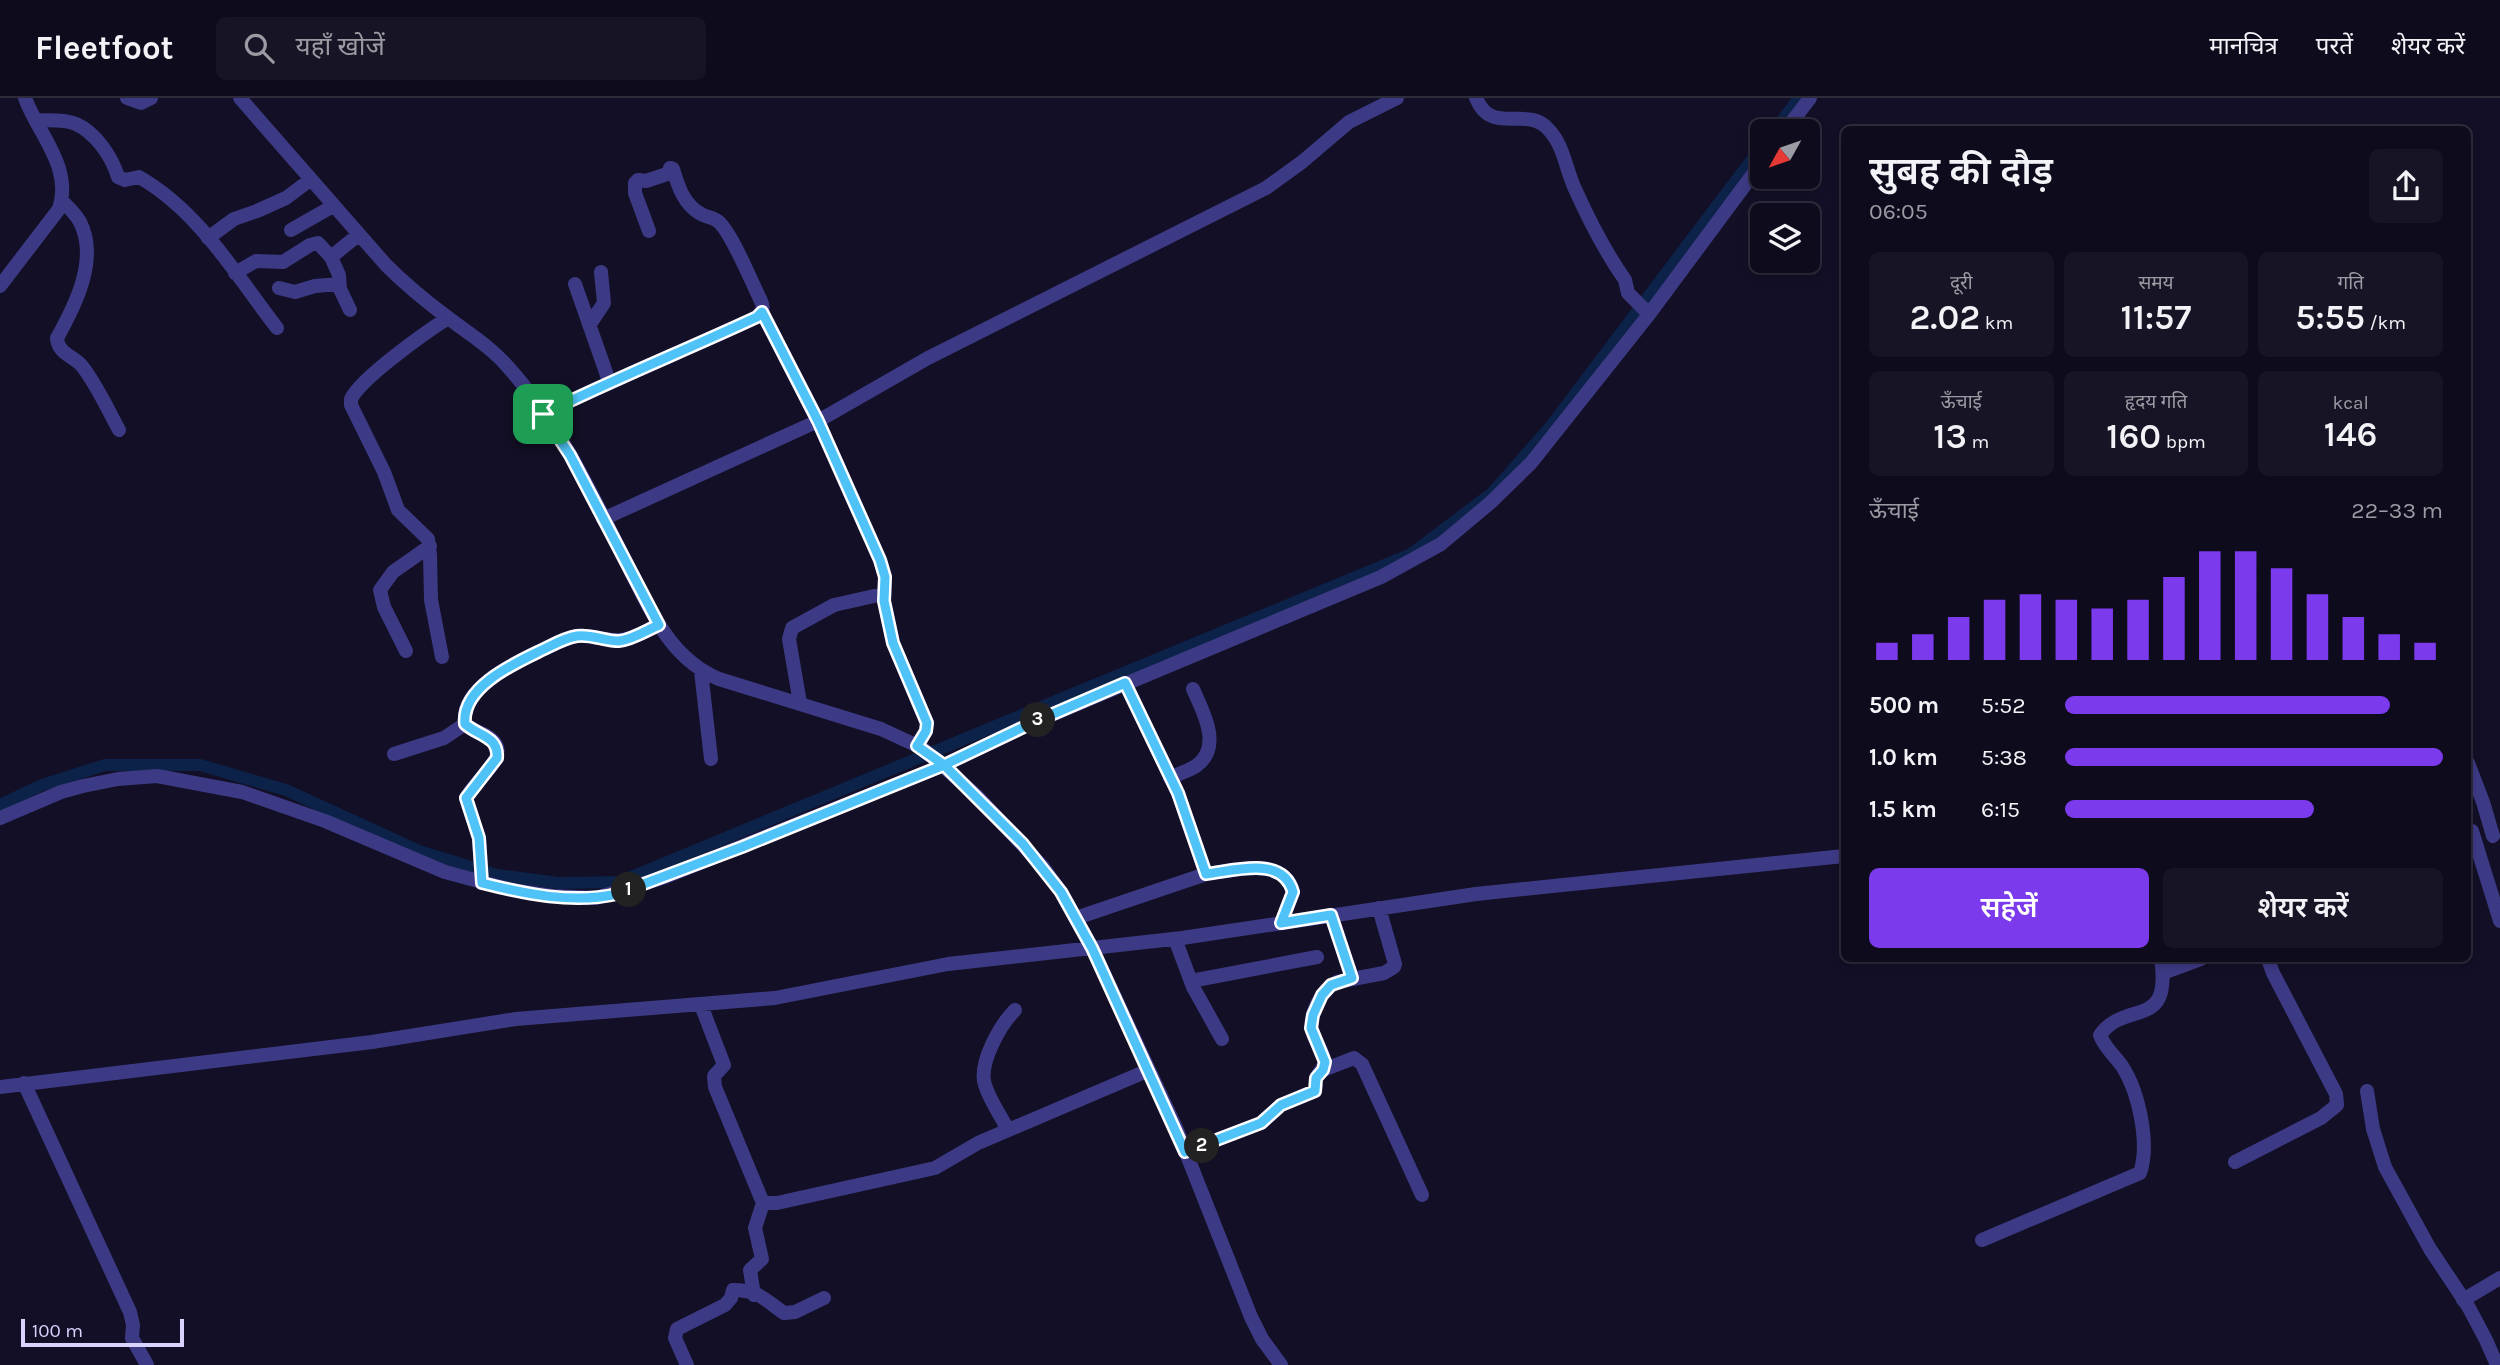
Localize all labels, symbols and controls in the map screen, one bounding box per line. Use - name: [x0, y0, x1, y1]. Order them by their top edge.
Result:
- search box: [216, 17, 706, 80]
- text: Fleetfoot: [35, 29, 174, 67]
- icon: search: [240, 29, 278, 67]
- text: यहाँ खोजें: [296, 31, 385, 62]
- text: मानचित्र: [2209, 32, 2278, 60]
- text: परतें: [2316, 32, 2353, 60]
- text: शेयर करें: [2391, 32, 2465, 60]
- north arrow: [1750, 119, 1820, 189]
- map controls: [1750, 119, 1820, 273]
- text: सुबह की दौड़: [1869, 149, 2053, 194]
- button: share: [2369, 149, 2443, 223]
- text: 06:05: [1869, 198, 1928, 225]
- button: layers: [1750, 203, 1820, 273]
- text: दूरी: [1950, 272, 1973, 294]
- text: समय: [2138, 272, 2174, 294]
- text: गति: [2337, 272, 2364, 294]
- text: 2.02: [1909, 297, 1980, 338]
- text: 11:57: [2121, 297, 2191, 338]
- text: 5:55: [2295, 297, 2365, 338]
- text: km: [1980, 312, 2013, 334]
- text: /km: [2365, 312, 2406, 334]
- pin: [513, 384, 573, 444]
- text: ऊँचाई: [1941, 391, 1982, 413]
- text: हृदय गति: [2125, 391, 2187, 413]
- text: kcal: [2333, 392, 2369, 414]
- icon: arrive: [524, 395, 562, 433]
- text: 146: [2324, 414, 2377, 455]
- text: 13: [1933, 416, 1967, 457]
- text: 160: [2106, 416, 2161, 457]
- text: m: [1967, 431, 1989, 453]
- text: bpm: [2161, 431, 2206, 453]
- text: ऊँचाई: [1869, 497, 1919, 524]
- text: 22–33 m: [2351, 497, 2443, 524]
- text: 500 m: [1869, 692, 1939, 719]
- text: 5:52: [1981, 692, 2026, 719]
- pin: 3: [1020, 702, 1056, 738]
- text: 3: [1032, 708, 1043, 730]
- text: 1.0 km: [1869, 744, 1938, 771]
- text: 5:38: [1981, 744, 2027, 771]
- text: 1.5 km: [1869, 796, 1937, 823]
- text: 6:15: [1981, 796, 2020, 823]
- button: सहेजें: [1869, 868, 2149, 948]
- button: शेयर करें: [2163, 868, 2443, 948]
- pin: 1: [612, 872, 646, 908]
- text: 1: [625, 878, 632, 900]
- pin: 2: [1184, 1128, 1220, 1164]
- text: 2: [1196, 1134, 1207, 1156]
- scale bar: [21, 1316, 184, 1348]
- text: 100 m: [32, 1320, 83, 1342]

